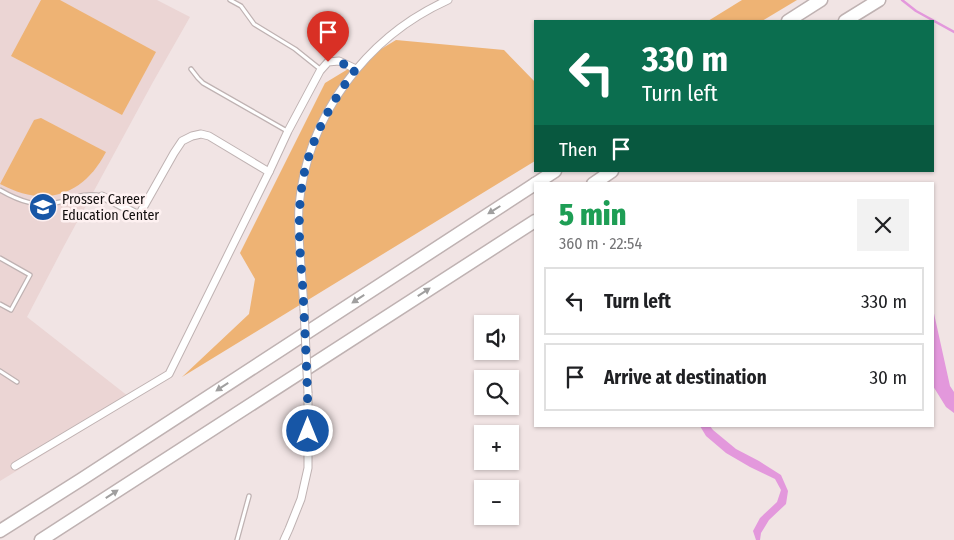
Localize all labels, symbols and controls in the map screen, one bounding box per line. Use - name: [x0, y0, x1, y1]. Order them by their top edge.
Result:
- pin: [307, 11, 349, 62]
- icon: arrive: [314, 18, 342, 46]
- text: 330 m: [642, 38, 728, 80]
- icon: left: [559, 40, 624, 105]
- text: Turn left: [642, 80, 718, 107]
- icon: arrive: [607, 135, 635, 163]
- text: Then: [559, 138, 597, 161]
- place label: Prosser Career Education Center: [62, 191, 159, 224]
- school or university icon: Prosser Career Education Center: [28, 192, 58, 222]
- text: 5 min: [559, 197, 626, 233]
- button: close: [857, 199, 909, 251]
- one-way arrow: [487, 206, 501, 215]
- text: 360 m · 22:54: [559, 234, 642, 253]
- one-way arrow: [418, 287, 431, 297]
- icon: left: [561, 287, 589, 315]
- text: Turn left: [604, 290, 671, 313]
- text: 330 m: [861, 290, 907, 313]
- one-way arrow: [351, 294, 364, 304]
- map controls: [474, 315, 519, 525]
- button: sound: [474, 315, 519, 360]
- icon: arrive: [561, 363, 589, 391]
- text: Arrive at destination: [604, 366, 767, 389]
- text: 30 m: [869, 366, 907, 389]
- button: search: [474, 370, 519, 415]
- one-way arrow: [215, 383, 228, 392]
- position arrow: [281, 404, 333, 456]
- button: +: [474, 425, 519, 470]
- button: −: [474, 480, 519, 525]
- one-way arrow: [105, 490, 118, 499]

